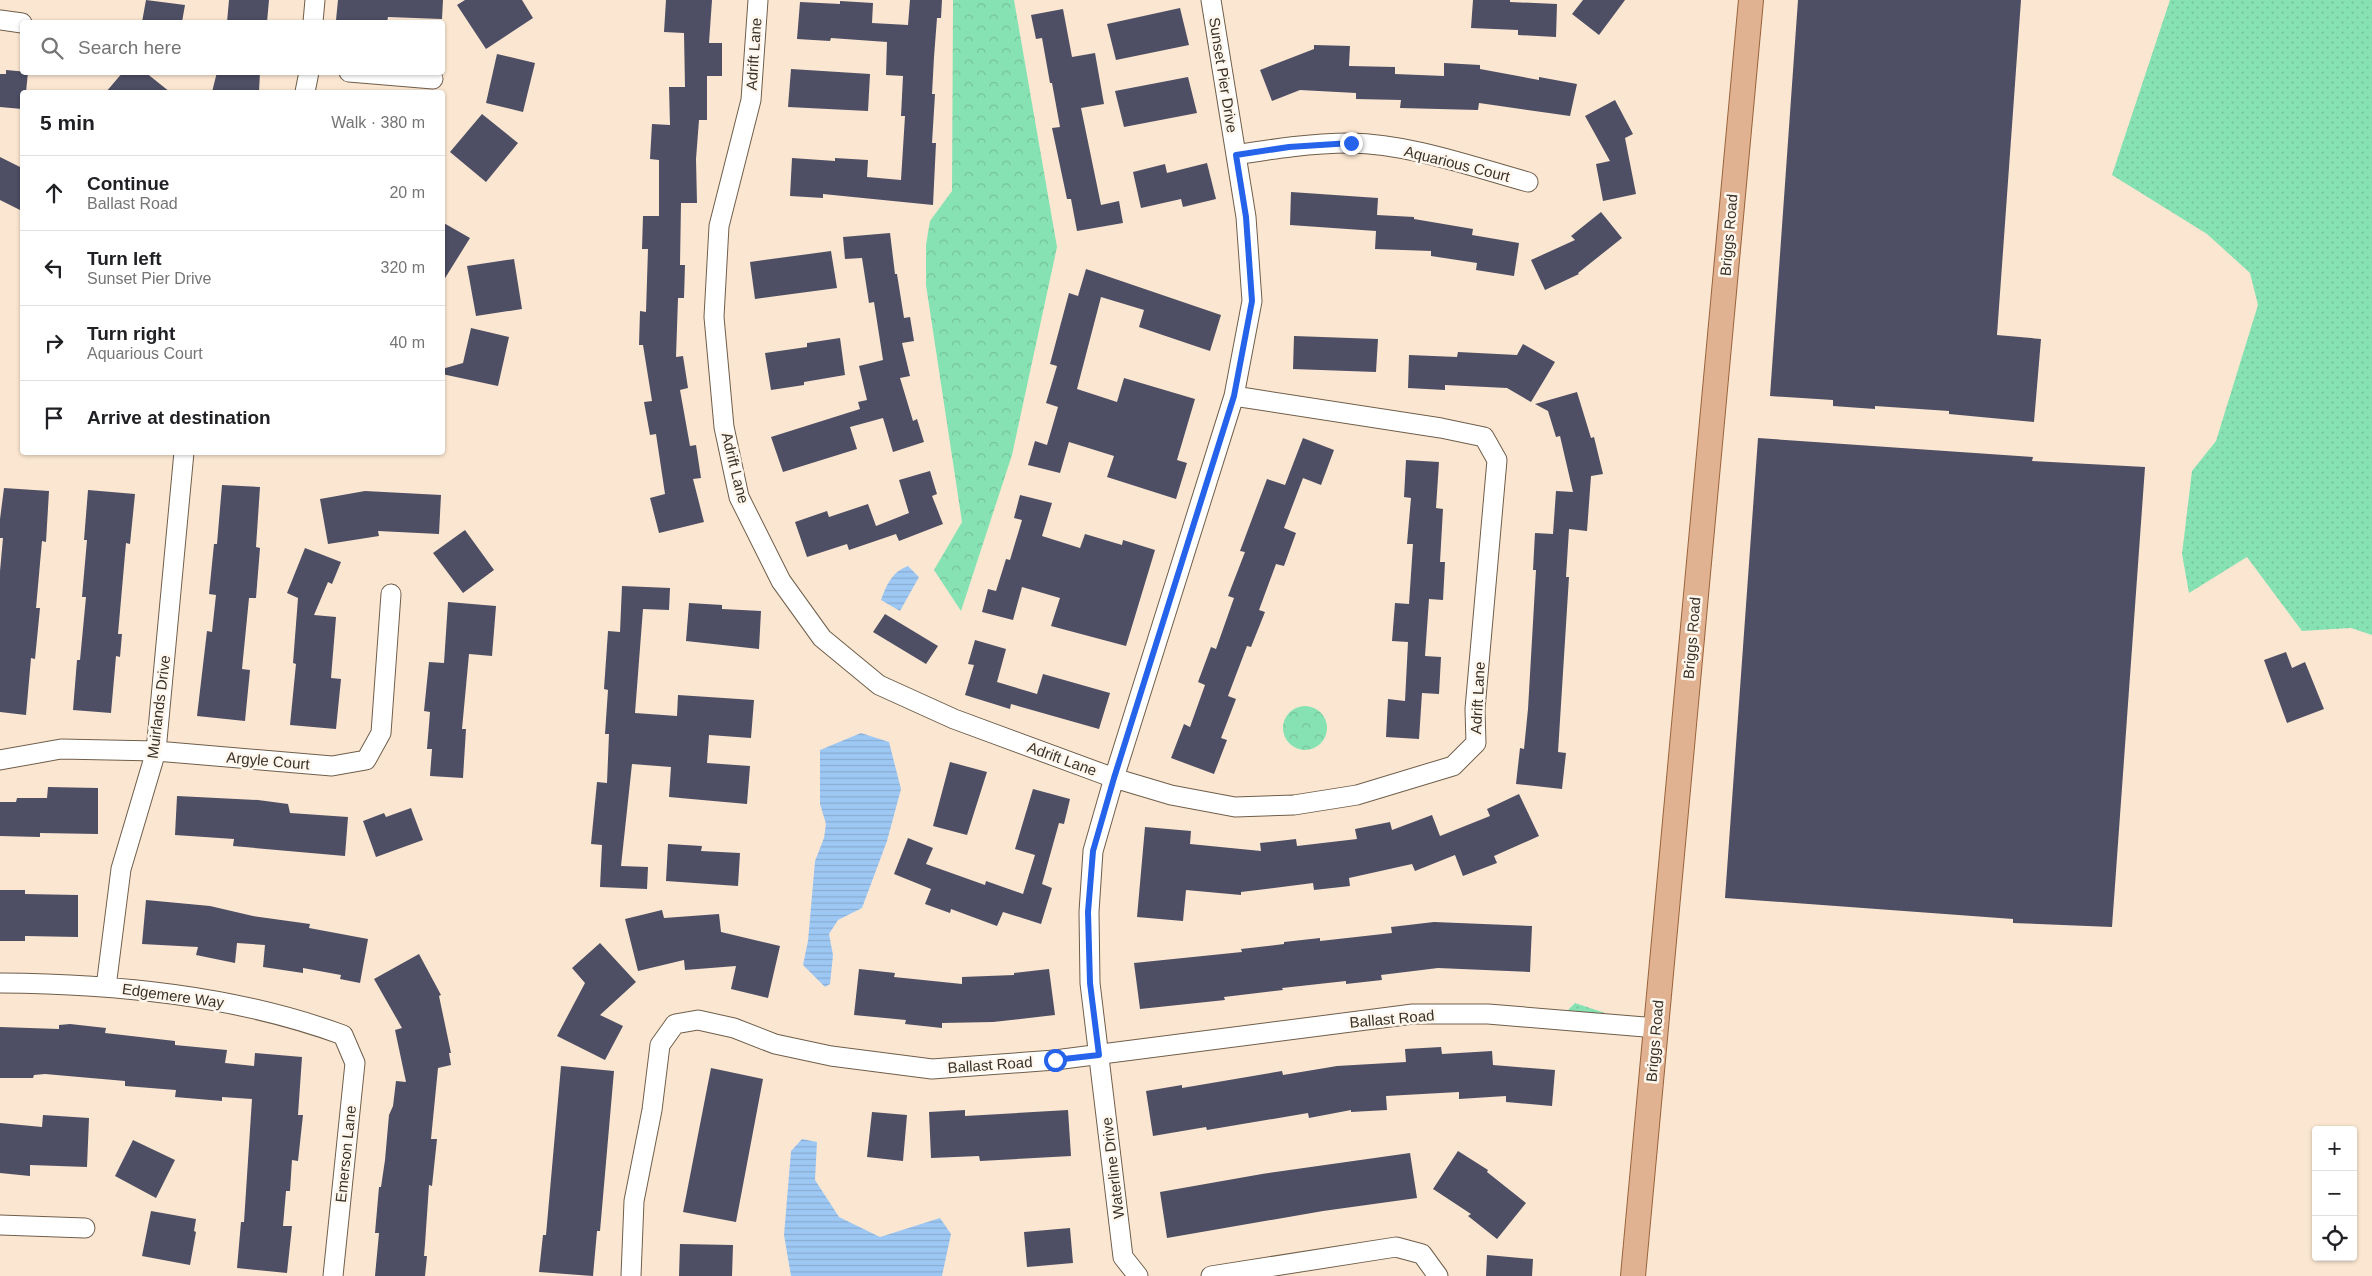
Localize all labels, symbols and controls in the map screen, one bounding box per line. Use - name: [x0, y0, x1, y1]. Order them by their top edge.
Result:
- street label: Sunset Pier Drive: [1206, 16, 1241, 134]
- street label: Adrift Lane: [742, 17, 765, 91]
- search box: [20, 20, 445, 75]
- icon: search: [38, 34, 66, 62]
- text: Search here: [78, 37, 182, 58]
- text: 5 min: [40, 111, 95, 134]
- text: Walk · 380 m: [331, 114, 425, 131]
- route end: [1340, 132, 1363, 155]
- street label: Aquarious Court: [1402, 142, 1513, 185]
- text: Continue: [87, 173, 169, 194]
- icon: ahead: [40, 179, 68, 207]
- text: 20 m: [389, 184, 425, 201]
- street label: Briggs Road: [1716, 193, 1741, 277]
- text: Ballast Road: [87, 195, 178, 212]
- text: Turn left: [87, 248, 162, 269]
- icon: left: [40, 254, 68, 282]
- text: 320 m: [381, 259, 425, 276]
- text: Sunset Pier Drive: [87, 270, 212, 287]
- text: Turn right: [87, 323, 175, 344]
- icon: right: [40, 329, 68, 357]
- text: 40 m: [389, 334, 425, 351]
- text: Aquarious Court: [87, 345, 203, 362]
- icon: arrive: [40, 404, 68, 432]
- text: Arrive at destination: [87, 407, 271, 428]
- street label: Adrift Lane: [718, 431, 753, 505]
- street label: Briggs Road: [1679, 596, 1704, 680]
- street label: Muirlands Drive: [144, 654, 173, 760]
- street label: Adrift Lane: [1467, 661, 1488, 735]
- street label: Adrift Lane: [1025, 738, 1099, 779]
- street label: Argyle Court: [226, 748, 311, 773]
- street label: Edgemere Way: [121, 980, 226, 1011]
- street label: Briggs Road: [1642, 999, 1667, 1083]
- street label: Ballast Road: [1349, 1006, 1435, 1031]
- route start: [1044, 1049, 1067, 1072]
- street label: Ballast Road: [947, 1053, 1033, 1076]
- street label: Emerson Lane: [332, 1105, 359, 1203]
- street label: Waterline Drive: [1098, 1116, 1127, 1220]
- map controls: [2312, 1126, 2357, 1261]
- button: +: [2312, 1126, 2357, 1171]
- button: −: [2312, 1171, 2357, 1216]
- button: locate: [2312, 1216, 2357, 1261]

